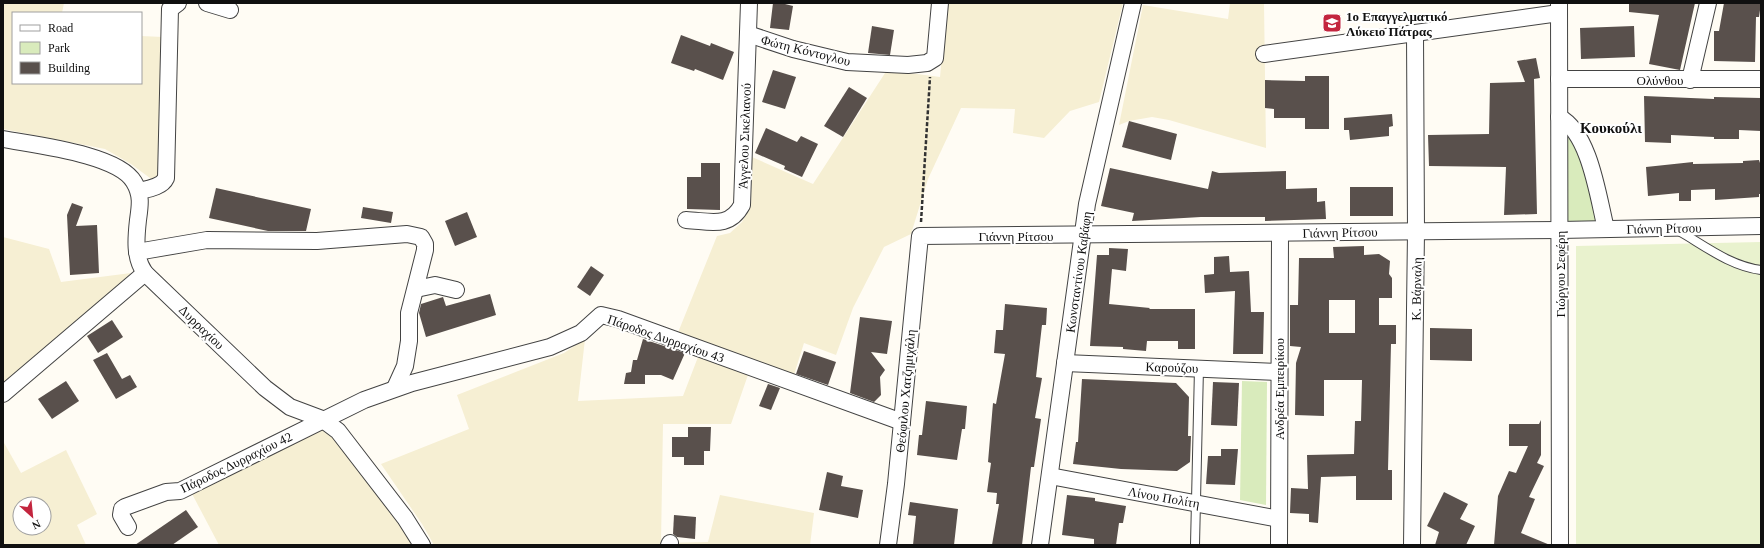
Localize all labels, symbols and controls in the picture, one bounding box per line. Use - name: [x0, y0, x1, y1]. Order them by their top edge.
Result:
- place label: 1o Επαγγελματικό Λύκειο Πάτρας: [1346, 9, 1447, 39]
- legend: [12, 12, 142, 84]
- school or university icon: 1o Επαγγελματικό Λύκειο Πάτρας: [1321, 12, 1343, 34]
- text: Road: [48, 21, 73, 35]
- street label: Φώτη Κόντογλου: [760, 32, 852, 69]
- text: Park: [48, 41, 70, 55]
- text: Building: [48, 61, 90, 75]
- street label: Ολύνθου: [1637, 73, 1683, 88]
- street label: Άγγελου Σικελιανού: [735, 83, 754, 189]
- district label: Κουκούλι: [1580, 120, 1642, 136]
- street label: Κωνσταντίνου Καβάφη: [1063, 210, 1094, 334]
- street label: Γιάννη Ρίτσου: [1626, 220, 1702, 237]
- street label: Γιάννη Ρίτσου: [1302, 224, 1378, 241]
- street label: Γιάννη Ρίτσου: [978, 229, 1054, 244]
- street label: Γιώργου Σεφέρη: [1553, 230, 1568, 317]
- street label: Κ. Βάρναλη: [1408, 257, 1425, 321]
- street label: Δυρραχίου: [176, 302, 227, 352]
- street label: Πάροδος Δυρραχίου 43: [605, 311, 726, 366]
- street label: Θεόφιλου Χατζημιχάλη: [893, 329, 918, 453]
- street label: Ανδρέα Εμπειρίκου: [1272, 338, 1287, 440]
- street label: Καρούζου: [1145, 359, 1199, 376]
- street label: Πάροδος Δυρραχίου 42: [178, 429, 295, 496]
- street label: Λίνου Πολίτη: [1127, 484, 1201, 511]
- north arrow: [12, 496, 52, 536]
- text: N: [30, 518, 43, 532]

